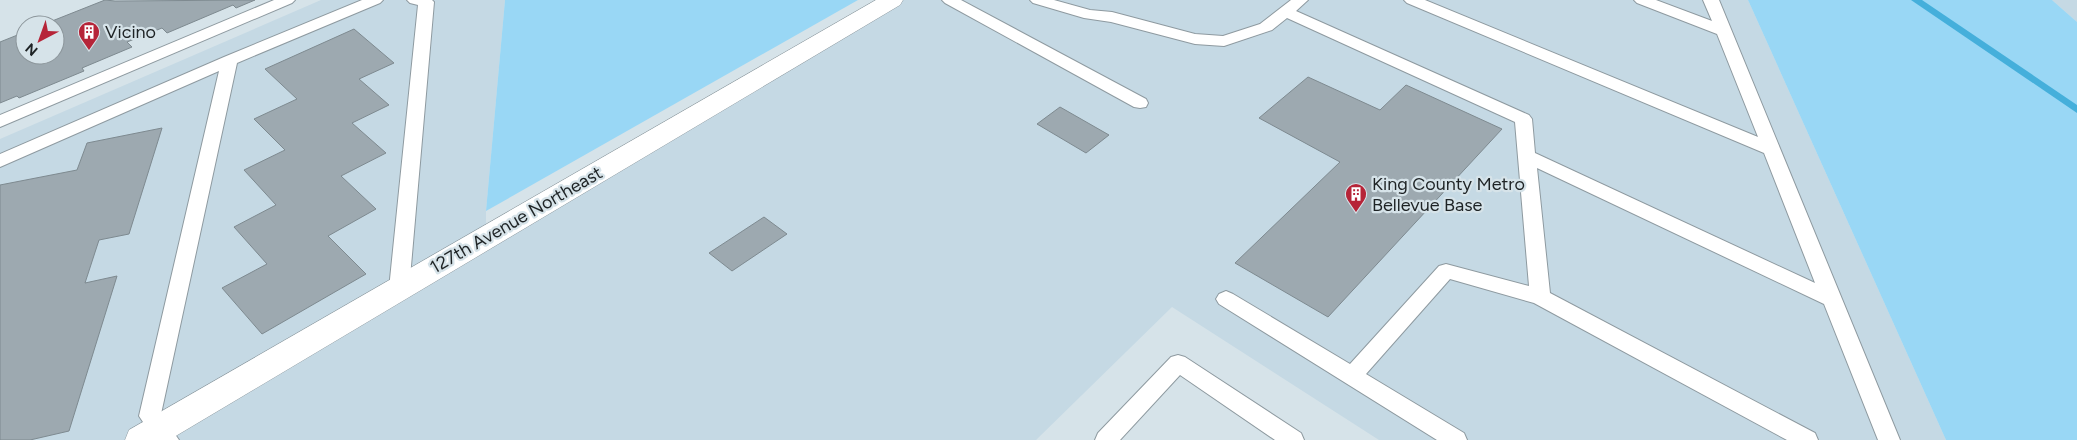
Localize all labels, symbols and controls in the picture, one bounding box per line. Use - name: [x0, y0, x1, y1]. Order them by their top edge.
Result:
- north arrow: [15, 15, 65, 65]
- building icon: Vicino: [77, 20, 101, 51]
- place label: Vicino: [105, 21, 156, 43]
- text: N: [22, 39, 41, 59]
- street label: 127th Avenue Northeast: [426, 162, 606, 278]
- place label: King County Metro Bellevue Base: [1372, 173, 1525, 216]
- building icon: King County Metro Bellevue Base: [1344, 182, 1368, 213]

